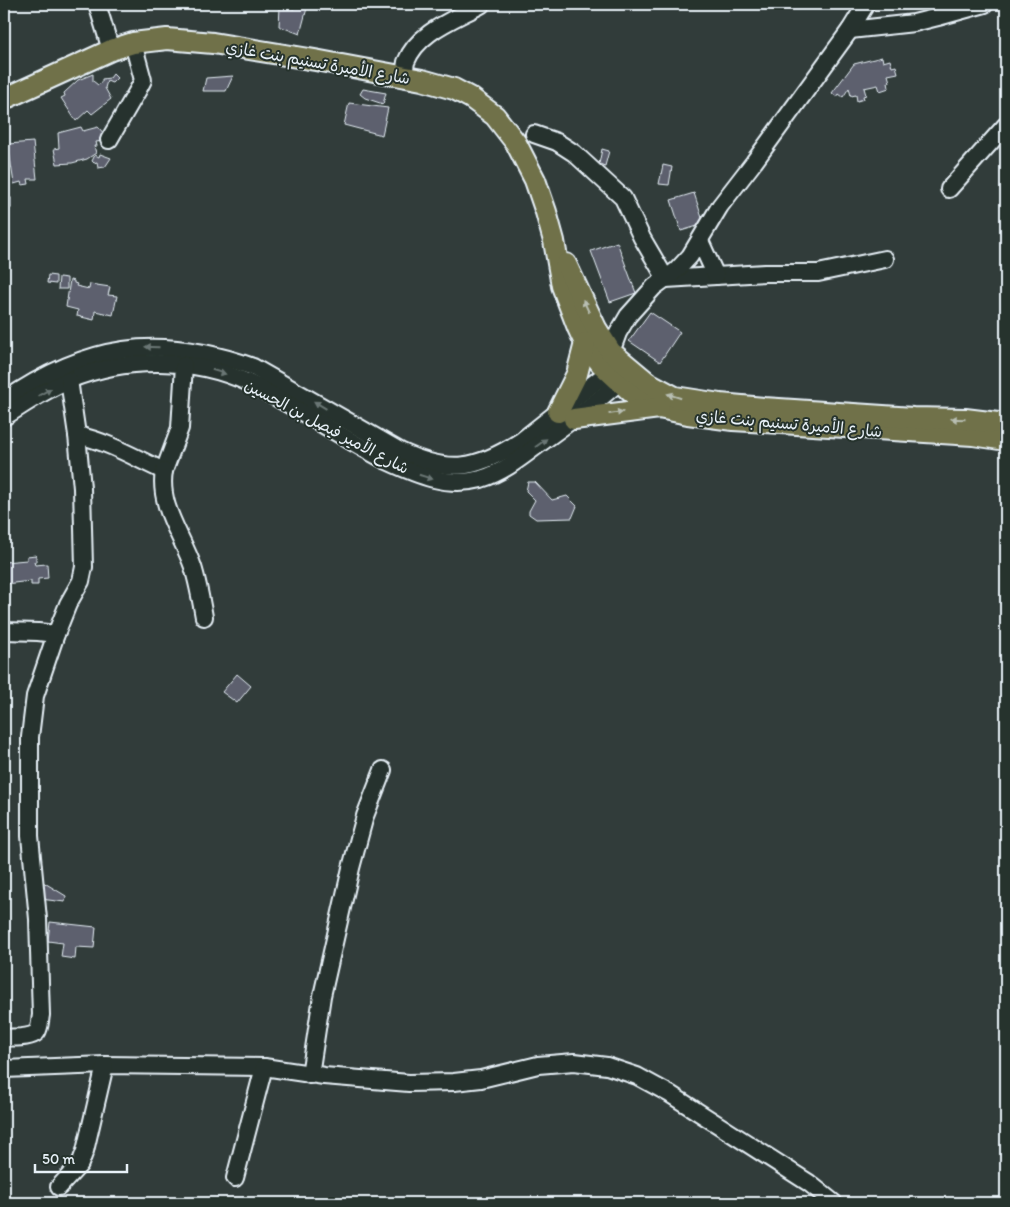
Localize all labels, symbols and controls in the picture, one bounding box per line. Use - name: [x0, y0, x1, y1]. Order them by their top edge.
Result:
- street label: شارع الأميرة تسنيم بنت غازي: [224, 36, 412, 91]
- one-way arrow: [582, 299, 590, 313]
- one-way arrow: [144, 343, 160, 351]
- one-way arrow: [212, 369, 227, 377]
- street label: شارع الأمير فيصل بن الحسين: [240, 374, 413, 480]
- one-way arrow: [39, 387, 52, 396]
- one-way arrow: [667, 391, 682, 399]
- one-way arrow: [313, 401, 326, 410]
- street label: شارع الأميرة تسنيم بنت غازي: [695, 405, 883, 444]
- one-way arrow: [609, 409, 625, 417]
- one-way arrow: [950, 415, 966, 423]
- one-way arrow: [535, 438, 548, 448]
- one-way arrow: [419, 474, 434, 482]
- scale bar: [35, 1142, 128, 1174]
- text: 50 m: [42, 1150, 75, 1168]

